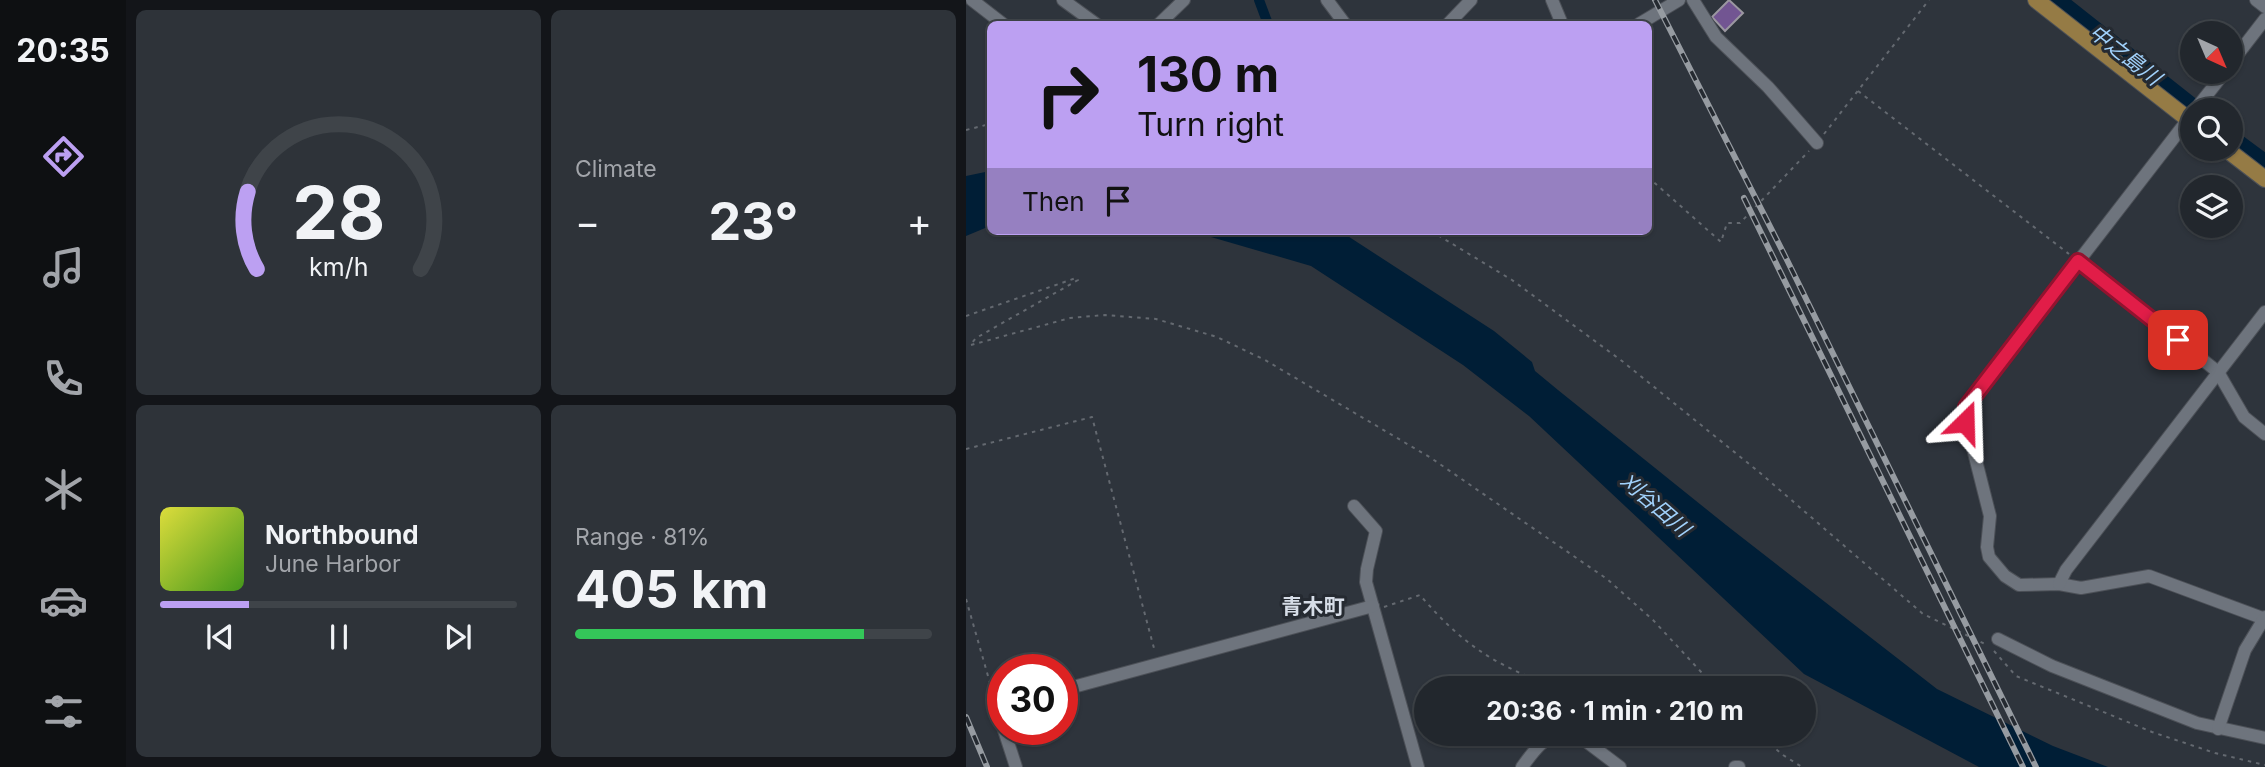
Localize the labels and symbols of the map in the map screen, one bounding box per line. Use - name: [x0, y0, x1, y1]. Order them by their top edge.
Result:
- water label: 中之島川: [2085, 19, 2168, 92]
- north arrow: [2180, 21, 2244, 84]
- pin: [2148, 310, 2208, 370]
- position arrow: [1928, 385, 2002, 459]
- water label: 刈谷田川: [1615, 468, 1697, 543]
- district label: 青木町: [1282, 594, 1345, 619]
- speed limit sign: 30: [987, 654, 1078, 745]

